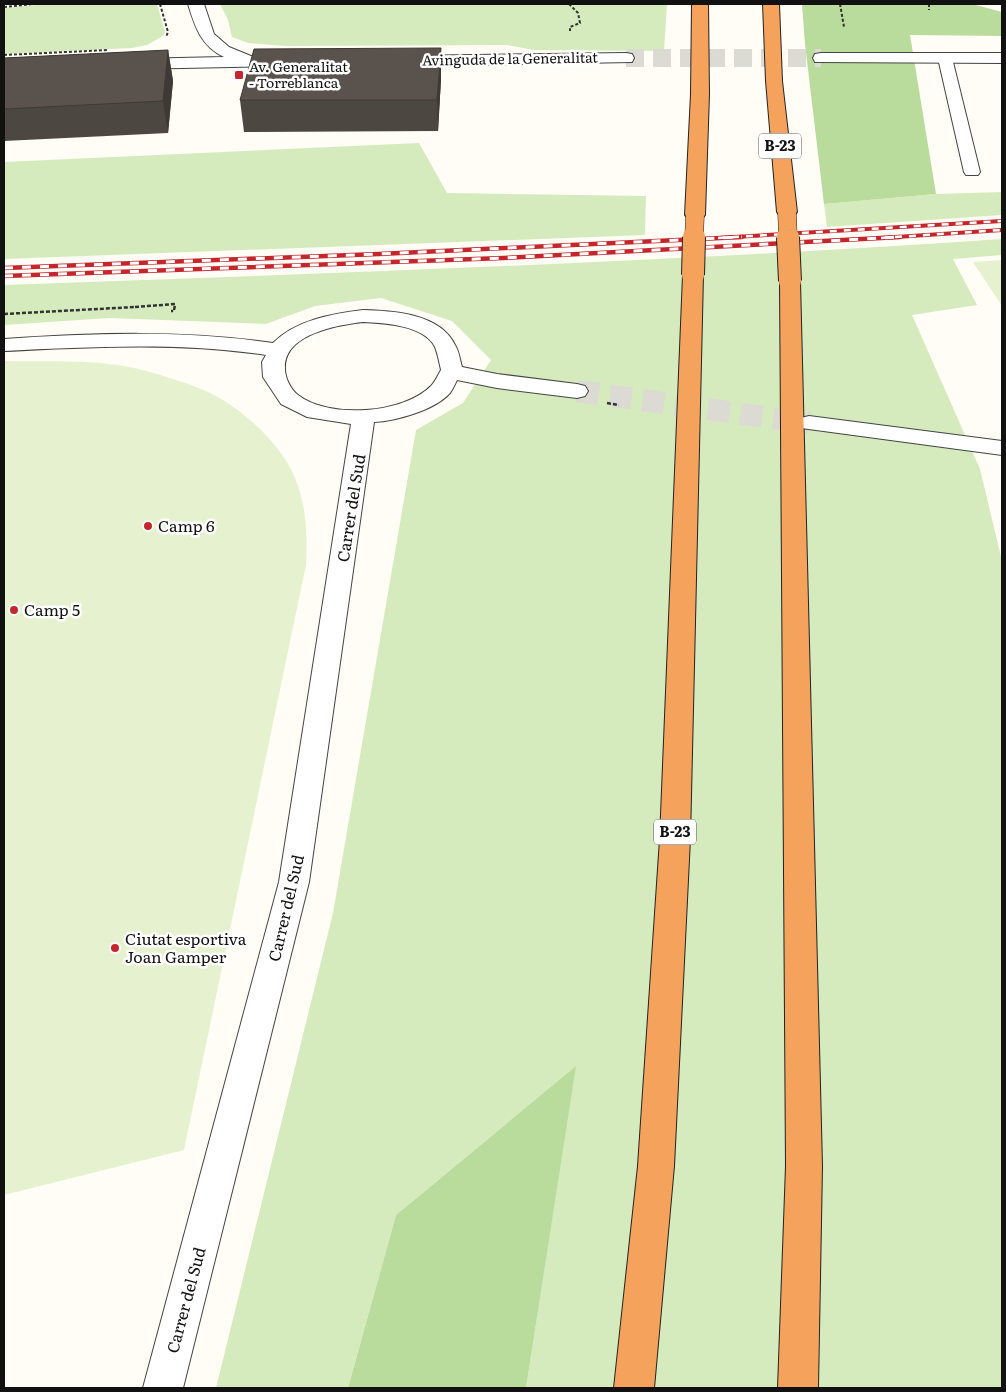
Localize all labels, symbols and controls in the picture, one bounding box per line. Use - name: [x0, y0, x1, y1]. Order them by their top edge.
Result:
- street label: Avinguda de la Generalitat: [422, 46, 598, 70]
- place label: Av. Generalitat - Torreblanca: [249, 56, 348, 92]
- marker: Av. Generalitat - Torreblanca: [233, 69, 245, 81]
- road number: B-23: [759, 134, 801, 158]
- street label: Carrer del Sud: [330, 452, 370, 564]
- place label: Camp 6: [158, 513, 215, 537]
- marker: Camp 6: [142, 520, 154, 532]
- place label: Camp 5: [24, 597, 80, 621]
- marker: Camp 5: [8, 604, 20, 616]
- road number: B-23: [654, 820, 696, 844]
- street label: Carrer del Sud: [261, 852, 309, 964]
- place label: Ciutat esportiva Joan Gamper: [125, 926, 247, 968]
- marker: Ciutat esportiva Joan Gamper: [109, 942, 121, 954]
- street label: Carrer del Sud: [159, 1244, 211, 1355]

